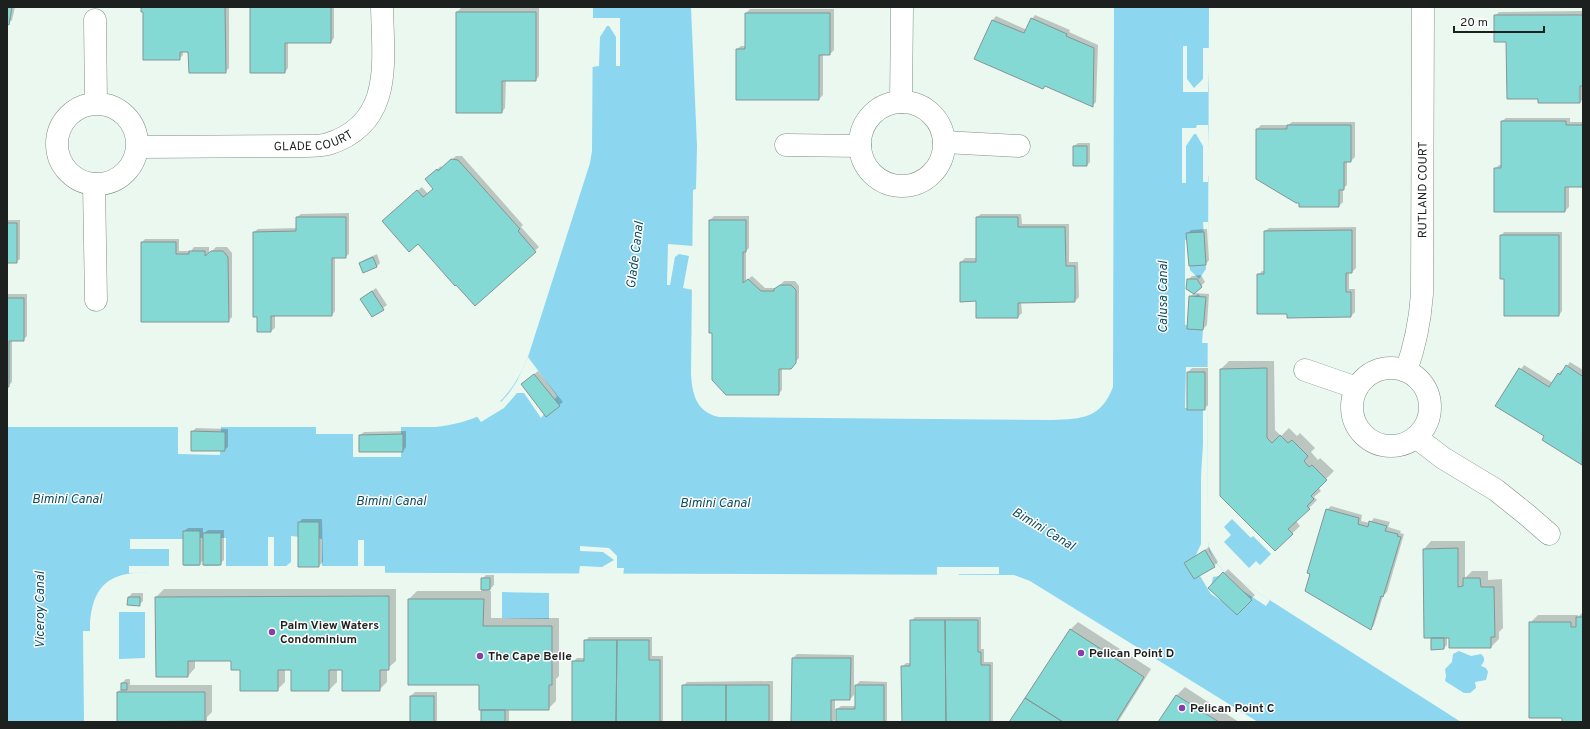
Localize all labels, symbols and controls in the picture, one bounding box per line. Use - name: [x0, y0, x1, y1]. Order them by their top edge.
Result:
- scale bar: [1454, 8, 1544, 34]
- text: 20 m: [1460, 15, 1488, 31]
- street label: GLADE COURT: [274, 127, 356, 155]
- street label: RUTLAND COURT: [1415, 141, 1432, 238]
- water label: Glade Canal: [624, 220, 648, 290]
- water label: Calusa Canal: [1156, 260, 1172, 333]
- water label: Bimini Canal: [32, 492, 103, 508]
- water label: Bimini Canal: [356, 494, 427, 510]
- water label: Bimini Canal: [680, 496, 751, 512]
- water label: Bimini Canal: [1009, 505, 1078, 555]
- water label: Viceroy Canal: [33, 571, 49, 648]
- place label: Palm View Waters Condominium: [280, 618, 379, 648]
- marker: Palm View Waters Condominium: [267, 627, 277, 637]
- place label: Pelican Point D: [1089, 646, 1174, 662]
- marker: Pelican Point D: [1076, 648, 1086, 658]
- place label: The Cape Belle: [488, 649, 572, 665]
- marker: The Cape Belle: [475, 651, 485, 661]
- place label: Pelican Point C: [1190, 701, 1275, 717]
- marker: Pelican Point C: [1177, 703, 1187, 713]

